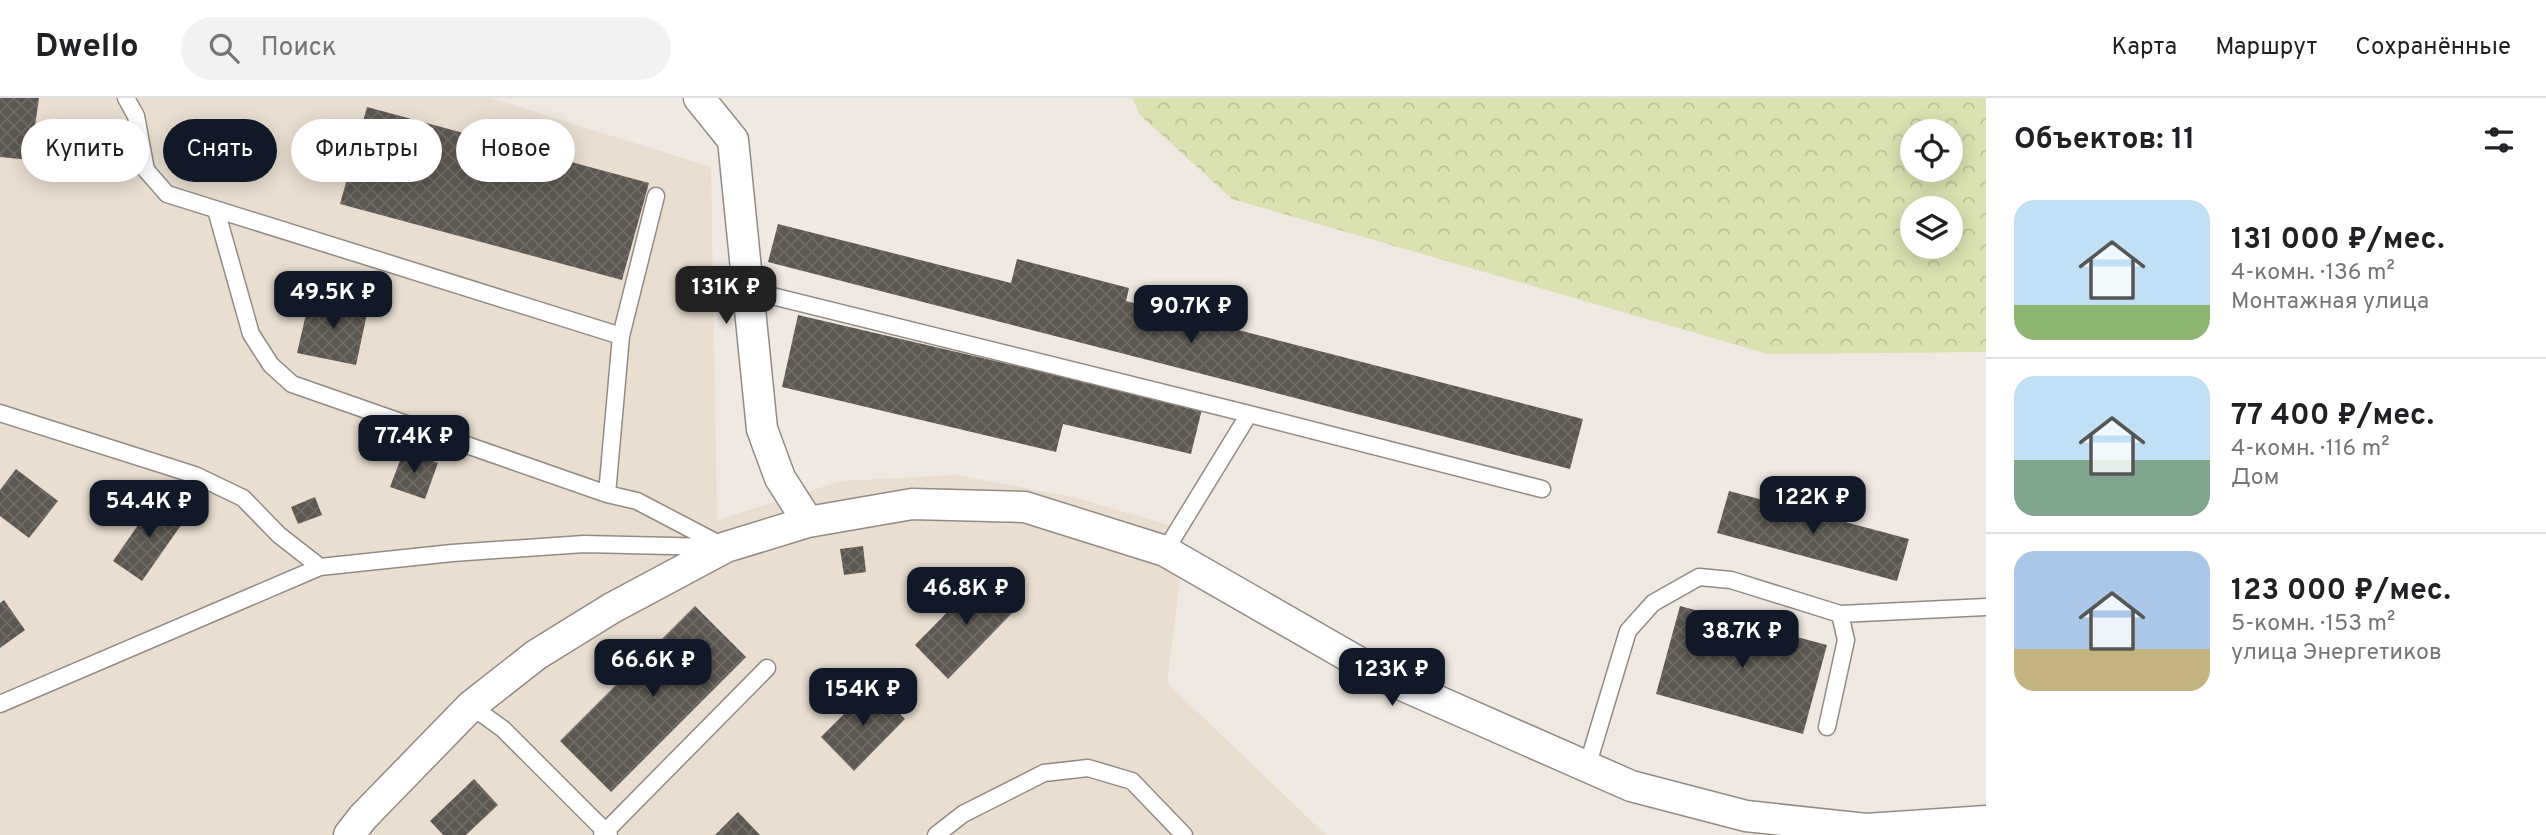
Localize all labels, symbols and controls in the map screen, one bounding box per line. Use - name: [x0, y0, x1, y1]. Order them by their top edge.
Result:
- search box: [181, 17, 671, 80]
- text: Dwello: [35, 27, 139, 69]
- icon: search: [205, 29, 243, 67]
- text: Поиск: [261, 32, 337, 65]
- text: Карта: [2111, 33, 2177, 63]
- text: Маршрут: [2215, 33, 2317, 63]
- text: Сохранённые: [2355, 33, 2511, 63]
- chip: Купить: [21, 119, 149, 182]
- chip: Снять: [163, 119, 277, 182]
- chip: Фильтры: [291, 119, 442, 182]
- chip: Новое: [456, 119, 575, 182]
- map controls: [1900, 119, 1963, 259]
- button: locate: [1900, 119, 1963, 182]
- icon: filters: [2480, 121, 2518, 159]
- text: Объектов: 11: [2014, 122, 2195, 159]
- button: layers: [1900, 196, 1963, 259]
- text: 131 000 ₽/мес.: [2231, 222, 2444, 259]
- icon: home: [2070, 228, 2154, 312]
- text: 4-комн. · 136 m²: [2231, 259, 2395, 288]
- pin: 131K ₽: [669, 266, 783, 326]
- pin: 49.5K ₽: [268, 272, 398, 331]
- text: 131K ₽: [691, 274, 761, 303]
- text: 49.5K ₽: [290, 279, 376, 308]
- pin: 90.7K ₽: [1126, 286, 1256, 345]
- text: Монтажная улица: [2231, 288, 2429, 317]
- text: 90.7K ₽: [1150, 293, 1232, 322]
- text: 77 400 ₽/мес.: [2231, 398, 2434, 435]
- icon: home: [2070, 404, 2154, 488]
- pin: 77.4K ₽: [349, 416, 479, 475]
- text: 77.4K ₽: [374, 423, 454, 452]
- text: 4-комн. · 116 m²: [2231, 435, 2390, 464]
- text: Дом: [2231, 464, 2279, 493]
- pin: 122K ₽: [1756, 476, 1870, 536]
- pin: 54.4K ₽: [84, 480, 214, 540]
- text: 122K ₽: [1776, 484, 1850, 513]
- text: 54.4K ₽: [106, 488, 192, 517]
- pin: 46.8K ₽: [901, 568, 1031, 627]
- text: 123 000 ₽/мес.: [2231, 573, 2451, 610]
- text: 46.8K ₽: [923, 575, 1009, 604]
- icon: home: [2070, 579, 2154, 663]
- pin: 38.7K ₽: [1677, 610, 1807, 670]
- text: 5-комн. · 153 m²: [2231, 610, 2395, 639]
- text: 38.7K ₽: [1702, 618, 1782, 647]
- text: улица Энергетиков: [2231, 639, 2442, 668]
- pin: 66.6K ₽: [588, 640, 718, 699]
- text: 66.6K ₽: [610, 647, 696, 676]
- pin: 123K ₽: [1335, 648, 1449, 708]
- text: 123K ₽: [1355, 656, 1429, 685]
- pin: 154K ₽: [806, 668, 920, 728]
- text: 154K ₽: [825, 676, 901, 705]

